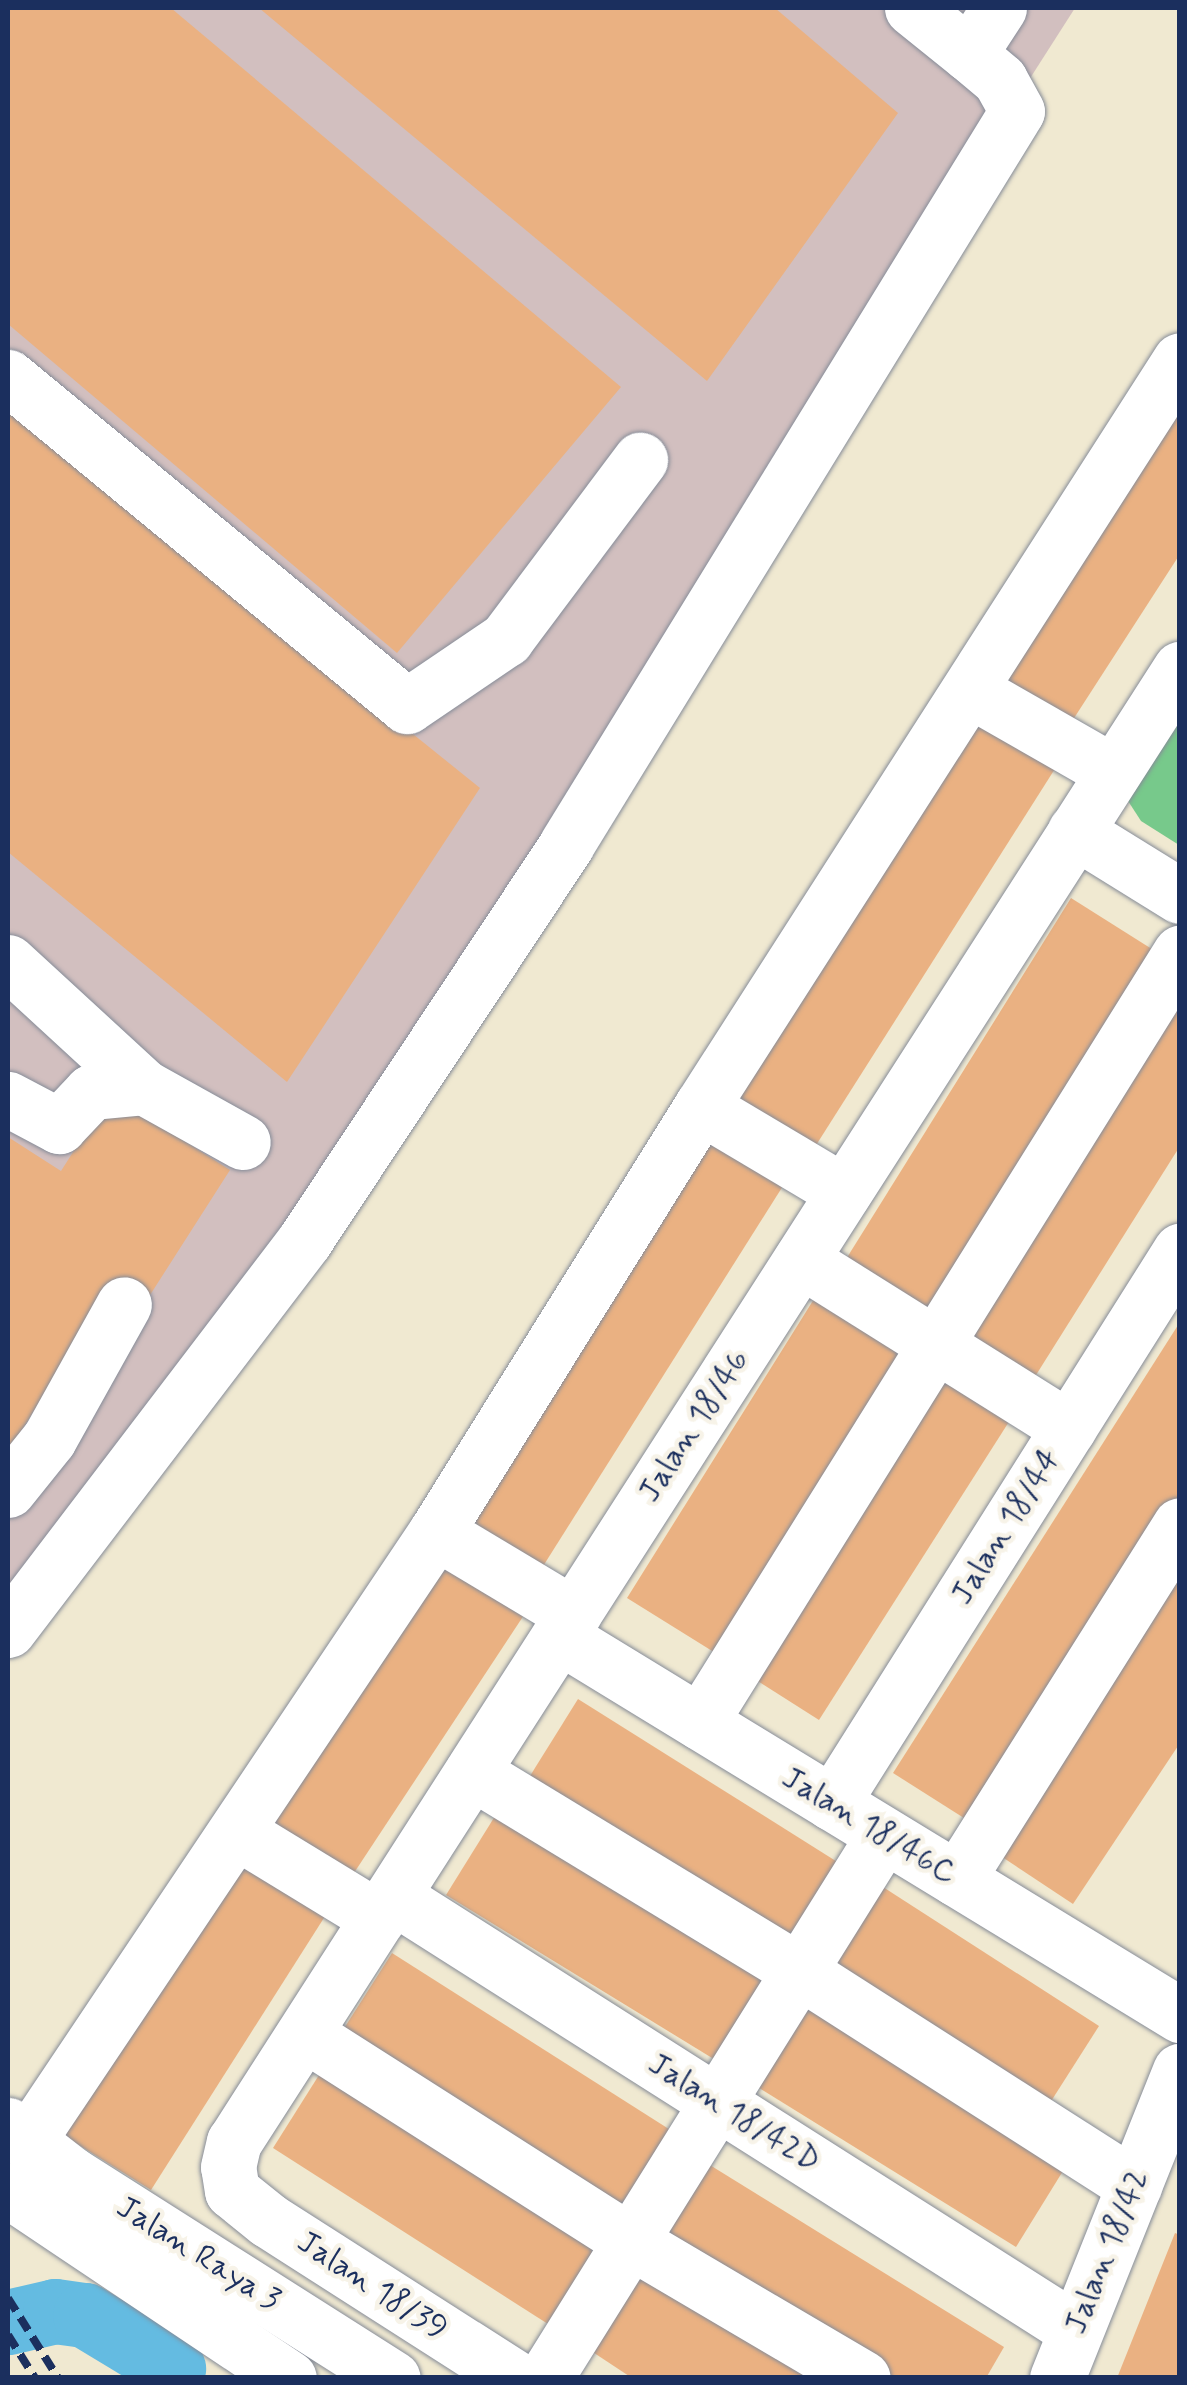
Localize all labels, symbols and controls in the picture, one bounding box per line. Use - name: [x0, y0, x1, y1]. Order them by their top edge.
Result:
- street label: Jalan 18/46: [630, 1343, 758, 1509]
- street label: Jalan 18/44: [943, 1442, 1069, 1612]
- street label: Jalan 18/46C: [775, 1759, 963, 1893]
- street label: Jalan 18/42D: [641, 2045, 827, 2181]
- street label: Jalan 18/42: [1057, 2164, 1157, 2340]
- street label: Jalan Raya 3: [111, 2189, 285, 2319]
- street label: Jalan 18/39: [290, 2223, 454, 2349]

